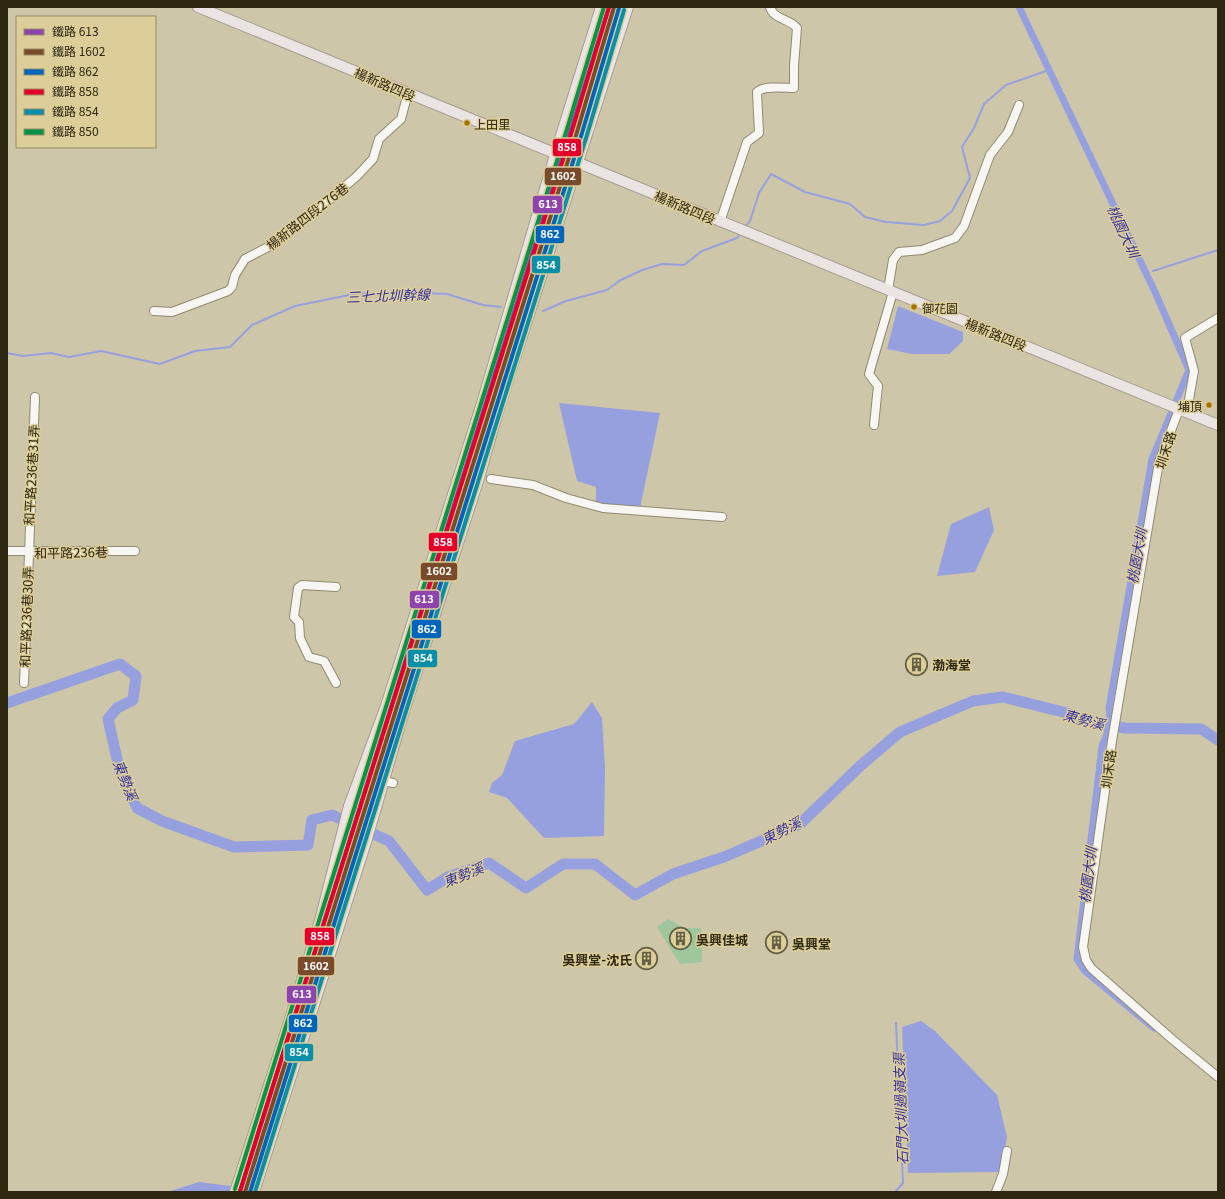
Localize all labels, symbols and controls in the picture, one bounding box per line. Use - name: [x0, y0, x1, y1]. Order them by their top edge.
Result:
- legend: [16, 16, 156, 148]
- text: 鐵路 613: [52, 22, 99, 39]
- text: 鐵路 1602: [52, 42, 106, 59]
- text: 鐵路 862: [52, 62, 99, 79]
- street label: 楊新路四段: [351, 63, 419, 105]
- text: 鐵路 858: [52, 82, 99, 99]
- text: 鐵路 854: [52, 102, 99, 119]
- place label: 上田里: [474, 115, 510, 132]
- marker: 上田里: [462, 118, 472, 128]
- text: 鐵路 850: [52, 122, 99, 139]
- line badge: 858: [552, 138, 582, 157]
- text: 858: [557, 138, 577, 154]
- line badge: 1602: [544, 167, 582, 186]
- text: 1602: [550, 167, 576, 183]
- street label: 楊新路四段276巷: [262, 178, 352, 254]
- street label: 楊新路四段: [651, 186, 719, 228]
- line badge: 613: [532, 195, 563, 214]
- text: 613: [538, 195, 558, 211]
- water label: 桃園大圳: [1103, 201, 1146, 262]
- line badge: 862: [535, 225, 565, 244]
- text: 862: [540, 225, 560, 241]
- line badge: 854: [531, 255, 561, 274]
- text: 854: [536, 256, 556, 272]
- water label: 三七北圳幹線: [346, 283, 432, 306]
- place label: 御花園: [922, 299, 958, 316]
- marker: 御花園: [909, 302, 919, 312]
- street label: 楊新路四段: [962, 313, 1030, 355]
- place label: 埔頂: [1178, 397, 1202, 414]
- marker: 埔頂: [1204, 400, 1214, 410]
- street label: 和平路236巷31弄: [19, 424, 43, 526]
- street label: 圳禾路: [1150, 429, 1180, 471]
- water label: 桃園大圳: [1121, 525, 1151, 585]
- line badge: 858: [428, 532, 458, 552]
- text: 858: [433, 533, 453, 549]
- street label: 和平路236巷: [34, 542, 108, 562]
- line badge: 1602: [420, 562, 458, 581]
- text: 1602: [426, 562, 452, 578]
- street label: 和平路236巷30弄: [15, 566, 37, 668]
- line badge: 613: [409, 590, 440, 609]
- text: 613: [414, 590, 434, 606]
- line badge: 862: [411, 619, 442, 639]
- text: 862: [417, 620, 437, 636]
- line badge: 854: [407, 649, 438, 668]
- text: 854: [413, 649, 433, 665]
- building icon: 渤海堂: [903, 651, 929, 677]
- place label: 渤海堂: [932, 655, 971, 674]
- water label: 東勢溪: [1061, 704, 1109, 735]
- street label: 圳禾路: [1096, 748, 1120, 790]
- water label: 東勢溪: [109, 757, 144, 805]
- water label: 東勢溪: [758, 811, 806, 848]
- water label: 桃園大圳: [1074, 844, 1101, 904]
- water label: 東勢溪: [440, 856, 488, 891]
- building icon: 吳興佳城: [668, 926, 694, 952]
- line badge: 858: [304, 927, 335, 946]
- text: 858: [310, 927, 330, 943]
- place label: 吳興佳城: [696, 930, 748, 949]
- building icon: 吳興堂: [764, 930, 790, 956]
- place label: 吳興堂: [792, 934, 831, 953]
- building icon: 吳興堂-沈氏: [634, 946, 660, 972]
- place label: 吳興堂-沈氏: [562, 950, 632, 969]
- line badge: 1602: [297, 956, 335, 976]
- text: 1602: [303, 957, 329, 973]
- line badge: 613: [286, 985, 317, 1004]
- text: 613: [292, 985, 312, 1001]
- line badge: 862: [288, 1014, 318, 1033]
- text: 862: [293, 1014, 313, 1030]
- line badge: 854: [284, 1043, 314, 1062]
- text: 854: [289, 1043, 309, 1059]
- water label: 石門大圳過嶺支渠: [888, 1051, 912, 1165]

